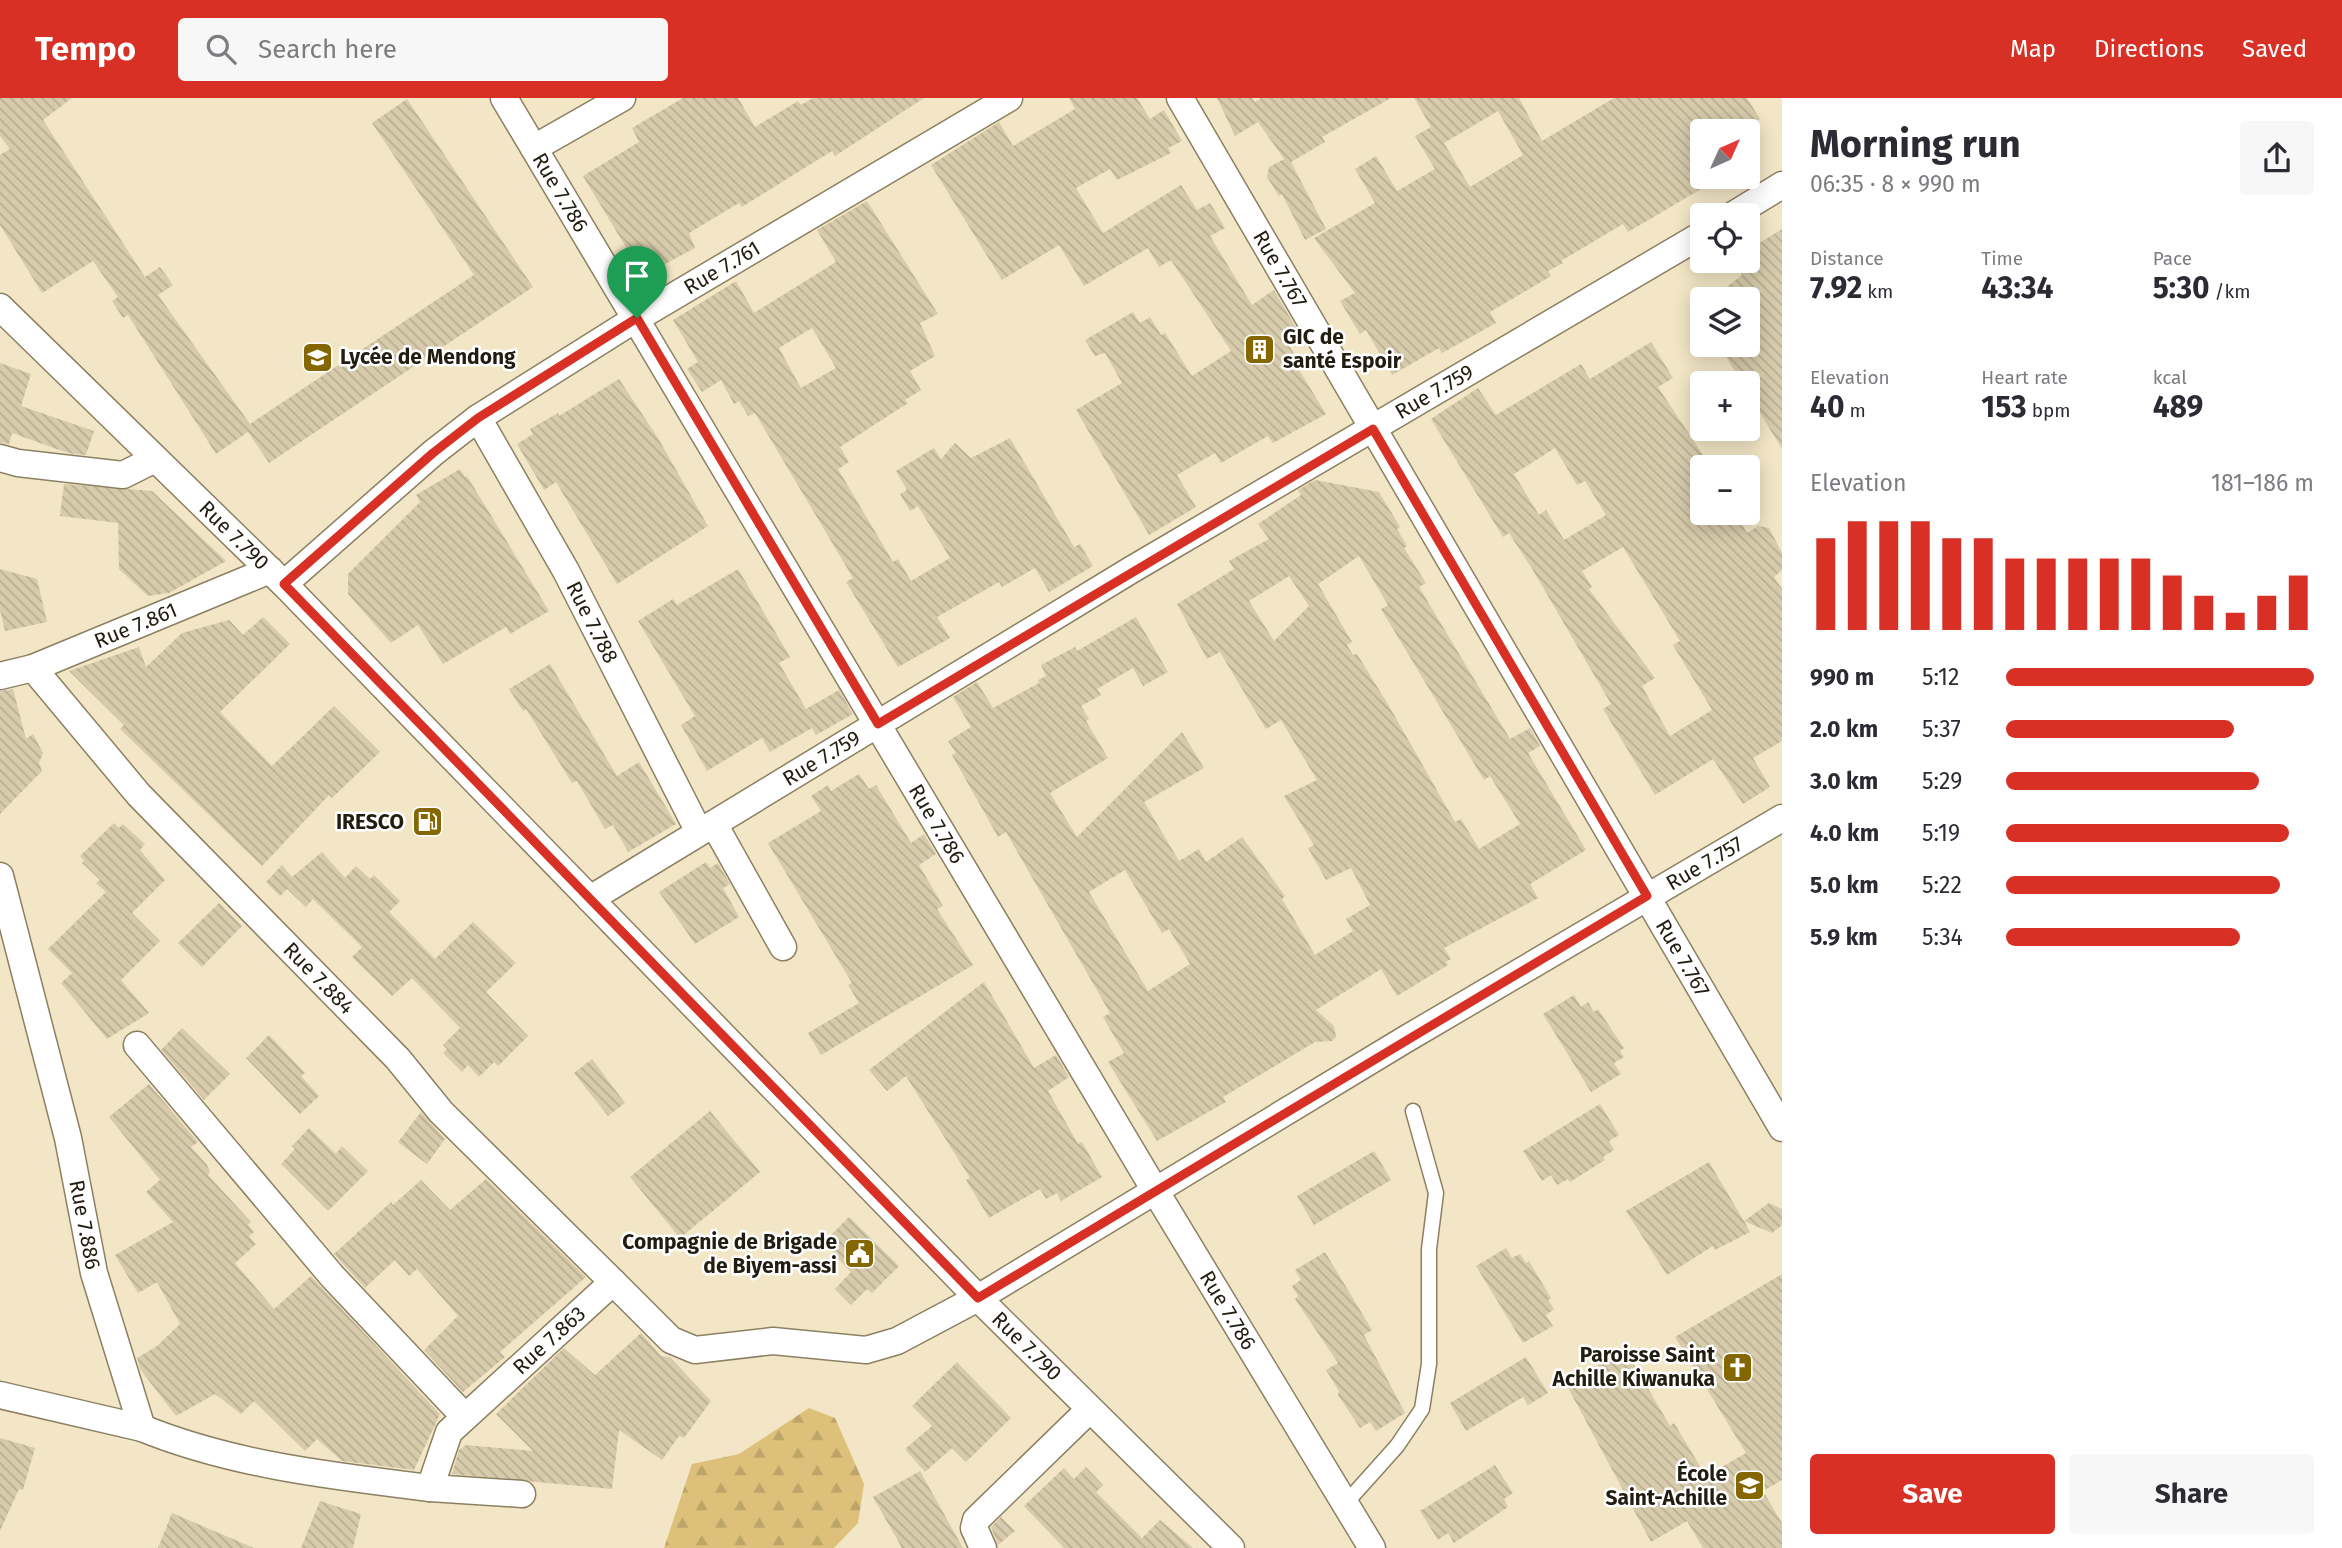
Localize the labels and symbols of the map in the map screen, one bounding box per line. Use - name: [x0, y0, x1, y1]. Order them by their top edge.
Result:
- north arrow: [1690, 119, 1760, 189]
- street label: Rue 7.786: [527, 148, 594, 237]
- street label: Rue 7.767: [1247, 226, 1313, 312]
- street label: Rue 7.761: [679, 235, 765, 300]
- pin: [607, 246, 667, 318]
- place label: GIC de santé Espoir: [1283, 324, 1402, 374]
- building icon: GIC de santé Espoir: [1243, 332, 1277, 366]
- school or university icon: Lycée de Mendong: [300, 340, 334, 374]
- place label: Lycée de Mendong: [340, 344, 516, 370]
- street label: Rue 7.759: [1390, 359, 1478, 425]
- street label: Rue 7.790: [193, 495, 275, 575]
- street label: Rue 7.788: [560, 577, 624, 668]
- street label: Rue 7.861: [90, 597, 181, 654]
- street label: Rue 7.759: [778, 725, 865, 792]
- street label: Rue 7.786: [903, 779, 970, 868]
- fuel station icon: IRESCO: [410, 805, 444, 839]
- place label: IRESCO: [336, 809, 404, 835]
- street label: Rue 7.757: [1661, 831, 1748, 896]
- street label: Rue 7.767: [1650, 915, 1715, 1001]
- street label: Rue 7.884: [278, 937, 360, 1020]
- street label: Rue 7.886: [63, 1178, 106, 1272]
- place label: Compagnie de Brigade de Biyem-assi: [622, 1229, 837, 1279]
- public building icon: Compagnie de Brigade de Biyem-assi: [843, 1237, 877, 1271]
- street label: Rue 7.786: [1194, 1266, 1262, 1355]
- street label: Rue 7.863: [507, 1301, 591, 1380]
- street label: Rue 7.790: [986, 1306, 1067, 1386]
- place label: Paroisse Saint Achille Kiwanuka: [1552, 1342, 1716, 1392]
- church icon: Paroisse Saint Achille Kiwanuka: [1721, 1350, 1755, 1384]
- place label: École Saint-Achille: [1605, 1460, 1727, 1511]
- school or university icon: École Saint-Achille: [1733, 1469, 1767, 1503]

